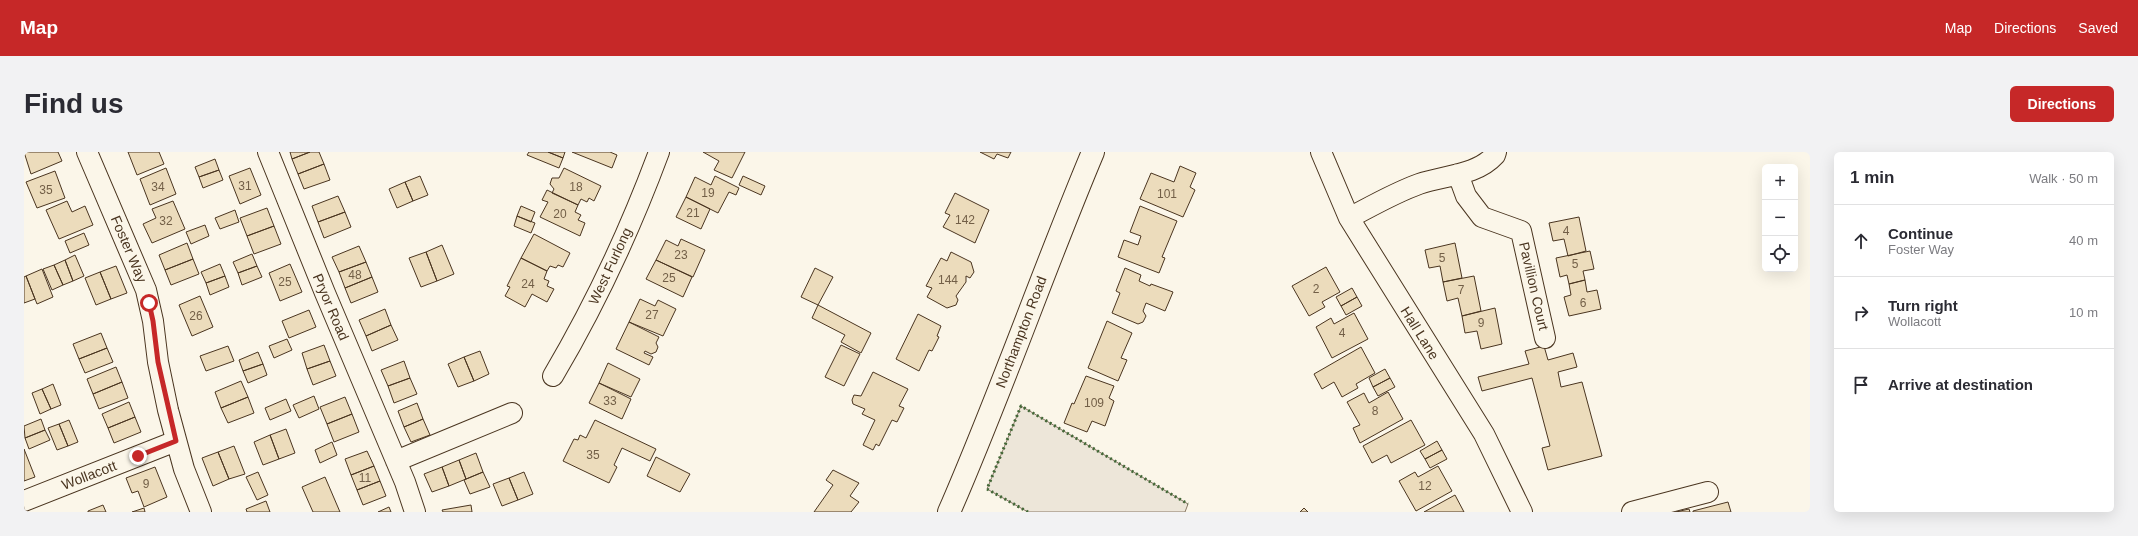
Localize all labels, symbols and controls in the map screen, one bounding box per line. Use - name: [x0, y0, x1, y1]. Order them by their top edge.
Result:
- text: Map: [20, 17, 58, 38]
- text: Map: [1945, 20, 1972, 36]
- text: Directions: [1994, 20, 2056, 36]
- text: Saved: [2078, 20, 2118, 36]
- button: Directions: [2010, 86, 2114, 122]
- text: Find us: [24, 88, 124, 119]
- map controls: [1762, 164, 1798, 272]
- button: +: [1762, 164, 1798, 200]
- text: 1 min: [1850, 168, 1894, 187]
- text: Walk · 50 m: [2029, 171, 2098, 186]
- house number: 31: [238, 179, 252, 193]
- house number: 34: [151, 180, 165, 194]
- house number: 18: [569, 180, 583, 194]
- house number: 35: [39, 183, 53, 197]
- house number: 19: [701, 186, 715, 200]
- house number: 101: [1157, 187, 1177, 201]
- button: −: [1762, 200, 1798, 236]
- house number: 21: [686, 206, 700, 220]
- house number: 20: [553, 207, 567, 221]
- street label: Foster Way: [108, 213, 150, 285]
- house number: 142: [955, 213, 975, 227]
- house number: 32: [159, 214, 173, 228]
- house number: 4: [1563, 224, 1570, 238]
- street label: West Furlong: [585, 225, 635, 307]
- text: Continue: [1888, 225, 1953, 242]
- icon: ahead: [1850, 230, 1872, 252]
- text: 40 m: [2069, 233, 2098, 248]
- button: locate: [1762, 236, 1798, 272]
- street label: Pavillion Court: [1516, 240, 1552, 332]
- text: Foster Way: [1888, 242, 1954, 257]
- house number: 23: [674, 248, 688, 262]
- house number: 5: [1439, 251, 1446, 265]
- house number: 5: [1572, 257, 1579, 271]
- house number: 48: [348, 268, 362, 282]
- street label: Pryor Road: [310, 271, 352, 343]
- house number: 25: [662, 271, 676, 285]
- house number: 144: [938, 273, 958, 287]
- street label: Northampton Road: [992, 274, 1050, 390]
- house number: 25: [278, 275, 292, 289]
- house number: 24: [521, 277, 535, 291]
- house number: 2: [1313, 282, 1320, 296]
- house number: 7: [1458, 283, 1465, 297]
- route start: [140, 294, 158, 312]
- house number: 6: [1580, 296, 1587, 310]
- text: Turn right: [1888, 297, 1958, 314]
- icon: right: [1850, 302, 1872, 324]
- street label: Hall Lane: [1398, 304, 1443, 363]
- text: 10 m: [2069, 305, 2098, 320]
- house number: 27: [645, 308, 659, 322]
- house number: 26: [189, 309, 203, 323]
- text: Wollacott: [1888, 314, 1941, 329]
- house number: 9: [1478, 316, 1485, 330]
- house number: 4: [1339, 326, 1346, 340]
- icon: arrive: [1850, 374, 1872, 396]
- text: Arrive at destination: [1888, 376, 2033, 393]
- house number: 33: [603, 394, 617, 408]
- house number: 109: [1084, 396, 1104, 410]
- house number: 8: [1372, 404, 1379, 418]
- route end: [129, 447, 147, 465]
- house number: 35: [586, 448, 600, 462]
- street label: Wollacott: [59, 457, 119, 493]
- house number: 11: [359, 471, 372, 485]
- house number: 9: [143, 477, 150, 491]
- house number: 12: [1418, 479, 1432, 493]

